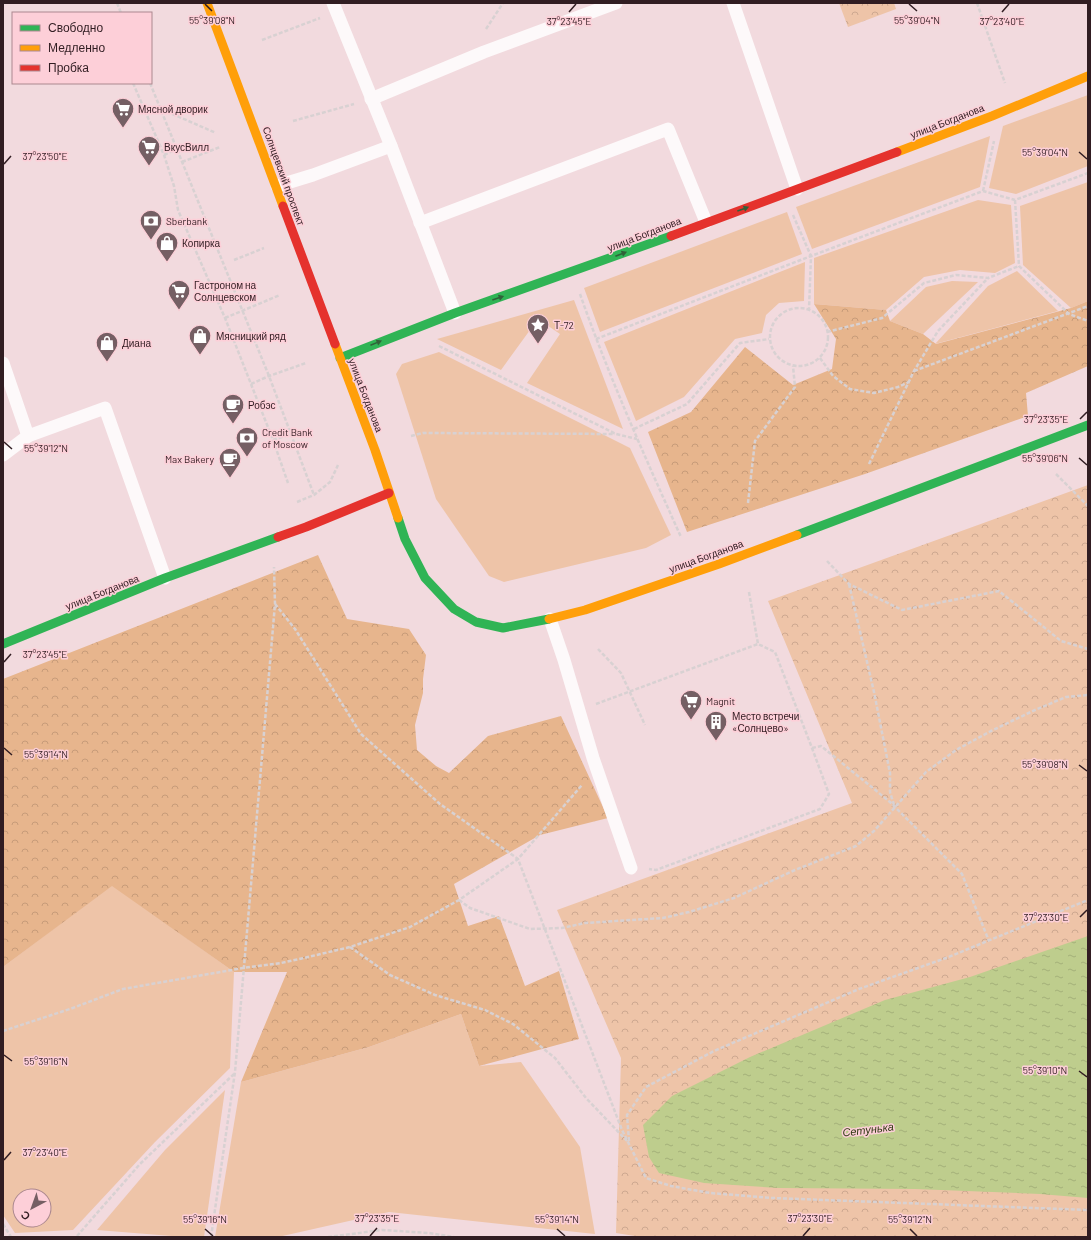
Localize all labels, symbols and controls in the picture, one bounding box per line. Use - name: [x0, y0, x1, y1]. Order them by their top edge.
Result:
- legend: [12, 12, 152, 84]
- text: 55°39'08"N: [189, 14, 235, 26]
- text: 55°39'04"N: [894, 14, 940, 26]
- text: 37°23'45"E: [547, 15, 591, 27]
- text: 37°23'40"E: [979, 15, 1025, 27]
- text: Свободно: [48, 20, 103, 35]
- text: Медленно: [48, 40, 105, 55]
- text: Пробка: [48, 60, 89, 75]
- supermarket icon: Мясной дворик: [110, 96, 136, 129]
- street label: улица Богданова: [908, 101, 986, 141]
- place label: Мясной дворик: [138, 103, 208, 115]
- street label: Солнцевский проспект: [261, 125, 308, 228]
- supermarket icon: ВкусВилл: [136, 134, 162, 167]
- place label: ВкусВилл: [164, 141, 209, 153]
- text: 55°39'04"N: [1022, 146, 1068, 158]
- text: 37°23'50"E: [23, 150, 67, 162]
- one-way arrow: [737, 206, 749, 212]
- bank icon: Sberbank: [138, 208, 164, 241]
- street label: улица Богданова: [605, 214, 683, 254]
- place label: Sberbank: [166, 215, 207, 227]
- shop icon: Копирка: [154, 230, 180, 263]
- place label: Копирка: [182, 237, 221, 249]
- one-way arrow: [615, 251, 627, 257]
- supermarket icon: Гастроном на Солнцевском: [166, 278, 192, 311]
- place label: Гастроном на Солнцевском: [194, 279, 257, 303]
- one-way arrow: [493, 295, 505, 301]
- place icon: Т-72: [525, 312, 551, 345]
- place label: Т-72: [554, 319, 574, 331]
- shop icon: Мясницкий ряд: [187, 323, 213, 356]
- shop icon: Диана: [94, 330, 120, 363]
- place label: Мясницкий ряд: [216, 330, 286, 342]
- place label: Диана: [122, 337, 151, 349]
- one-way arrow: [371, 340, 383, 346]
- street label: улица Богданова: [346, 356, 386, 434]
- cafe icon: Робэс: [220, 392, 246, 425]
- place label: Робэс: [248, 399, 276, 411]
- text: 37°23'35"E: [1024, 413, 1068, 425]
- bank icon: Credit Bank of Moscow: [234, 425, 260, 458]
- place label: Credit Bank of Moscow: [262, 426, 312, 450]
- text: 55°39'12"N: [24, 442, 68, 454]
- cafe icon: Max Bakery: [217, 446, 243, 479]
- text: 55°39'06"N: [1022, 452, 1068, 464]
- place label: Max Bakery: [165, 453, 214, 465]
- street label: улица Богданова: [667, 537, 745, 575]
- street label: улица Богданова: [64, 572, 141, 612]
- text: 37°23'45"E: [23, 648, 67, 660]
- supermarket icon: Magnit: [678, 688, 704, 721]
- place label: Magnit: [706, 695, 736, 707]
- building icon: Место встречи «Солнцево»: [703, 709, 729, 742]
- place label: Место встречи «Солнцево»: [732, 710, 799, 734]
- text: 55°39'14"N: [24, 748, 68, 760]
- text: 55°39'08"N: [1022, 758, 1068, 770]
- text: 37°23'30"E: [1024, 911, 1068, 923]
- text: 55°39'16"N: [24, 1055, 68, 1067]
- text: 55°39'10"N: [1023, 1064, 1067, 1076]
- water label: Сетунька: [842, 1119, 894, 1139]
- text: 37°23'40"E: [22, 1146, 68, 1158]
- north arrow: [12, 1188, 52, 1228]
- text: С: [18, 1208, 32, 1223]
- text: 37°23'35"E: [355, 1212, 399, 1224]
- text: 37°23'30"E: [788, 1212, 832, 1224]
- text: 55°39'16"N: [183, 1213, 227, 1225]
- text: 55°39'14"N: [535, 1213, 579, 1225]
- text: 55°39'12"N: [888, 1213, 932, 1225]

